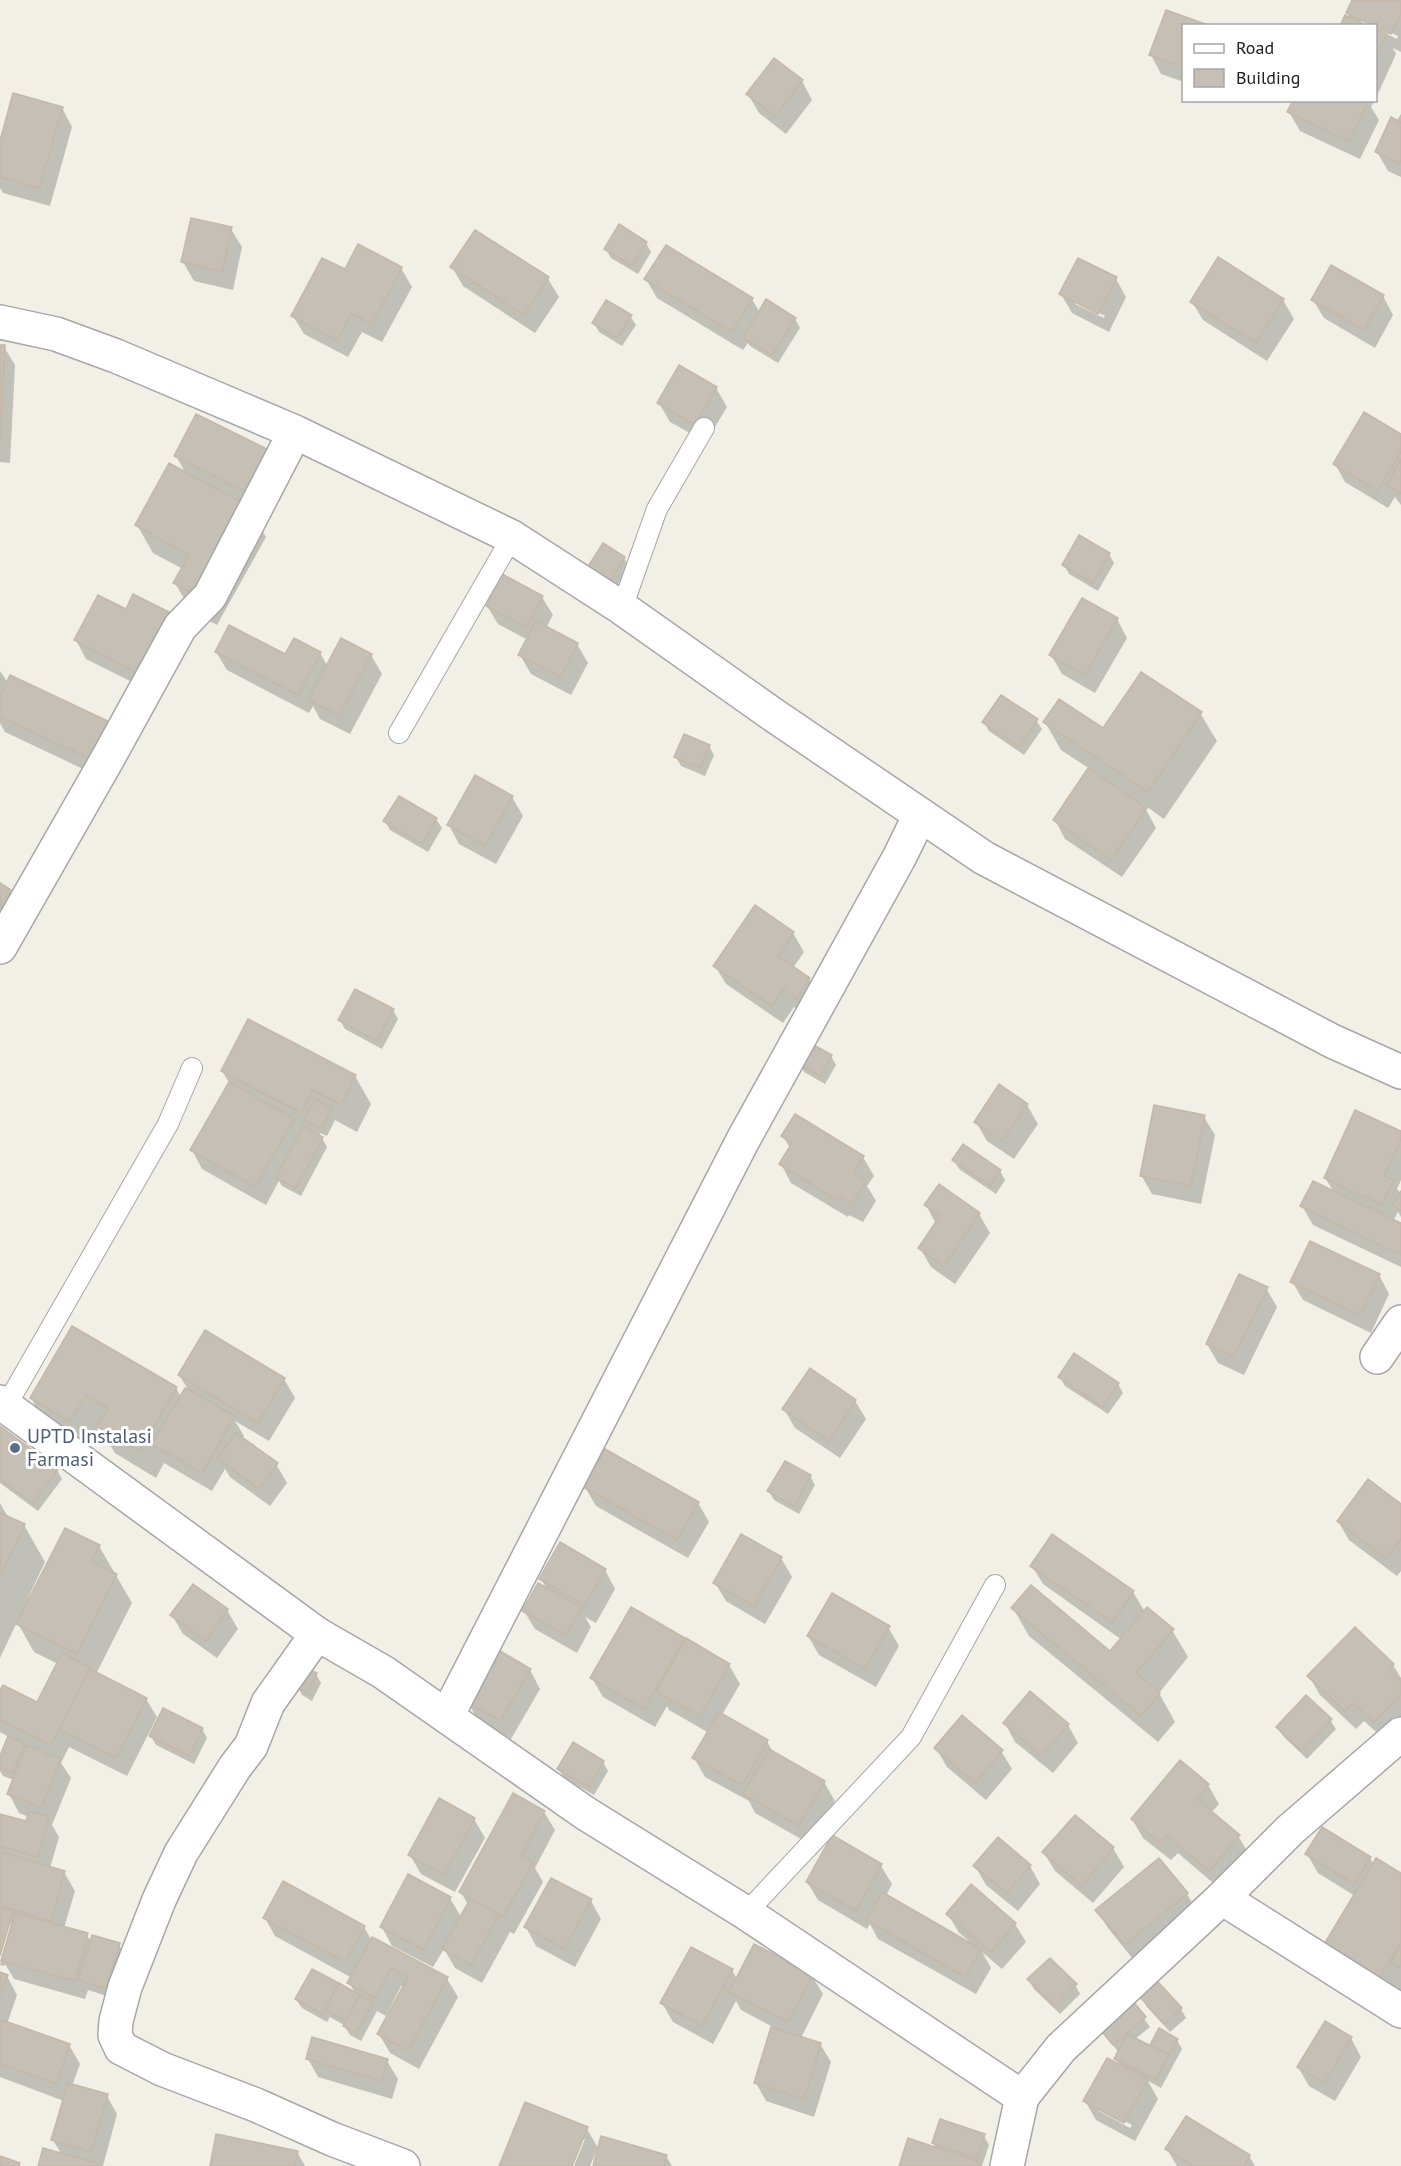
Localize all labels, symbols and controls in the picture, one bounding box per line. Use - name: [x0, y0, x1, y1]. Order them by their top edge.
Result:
- legend: [1182, 24, 1377, 102]
- text: Road: [1236, 36, 1274, 59]
- text: Building: [1236, 66, 1300, 89]
- place label: UPTD Instalasi Farmasi: [27, 1423, 152, 1472]
- marker: UPTD Instalasi Farmasi: [8, 1441, 22, 1455]

